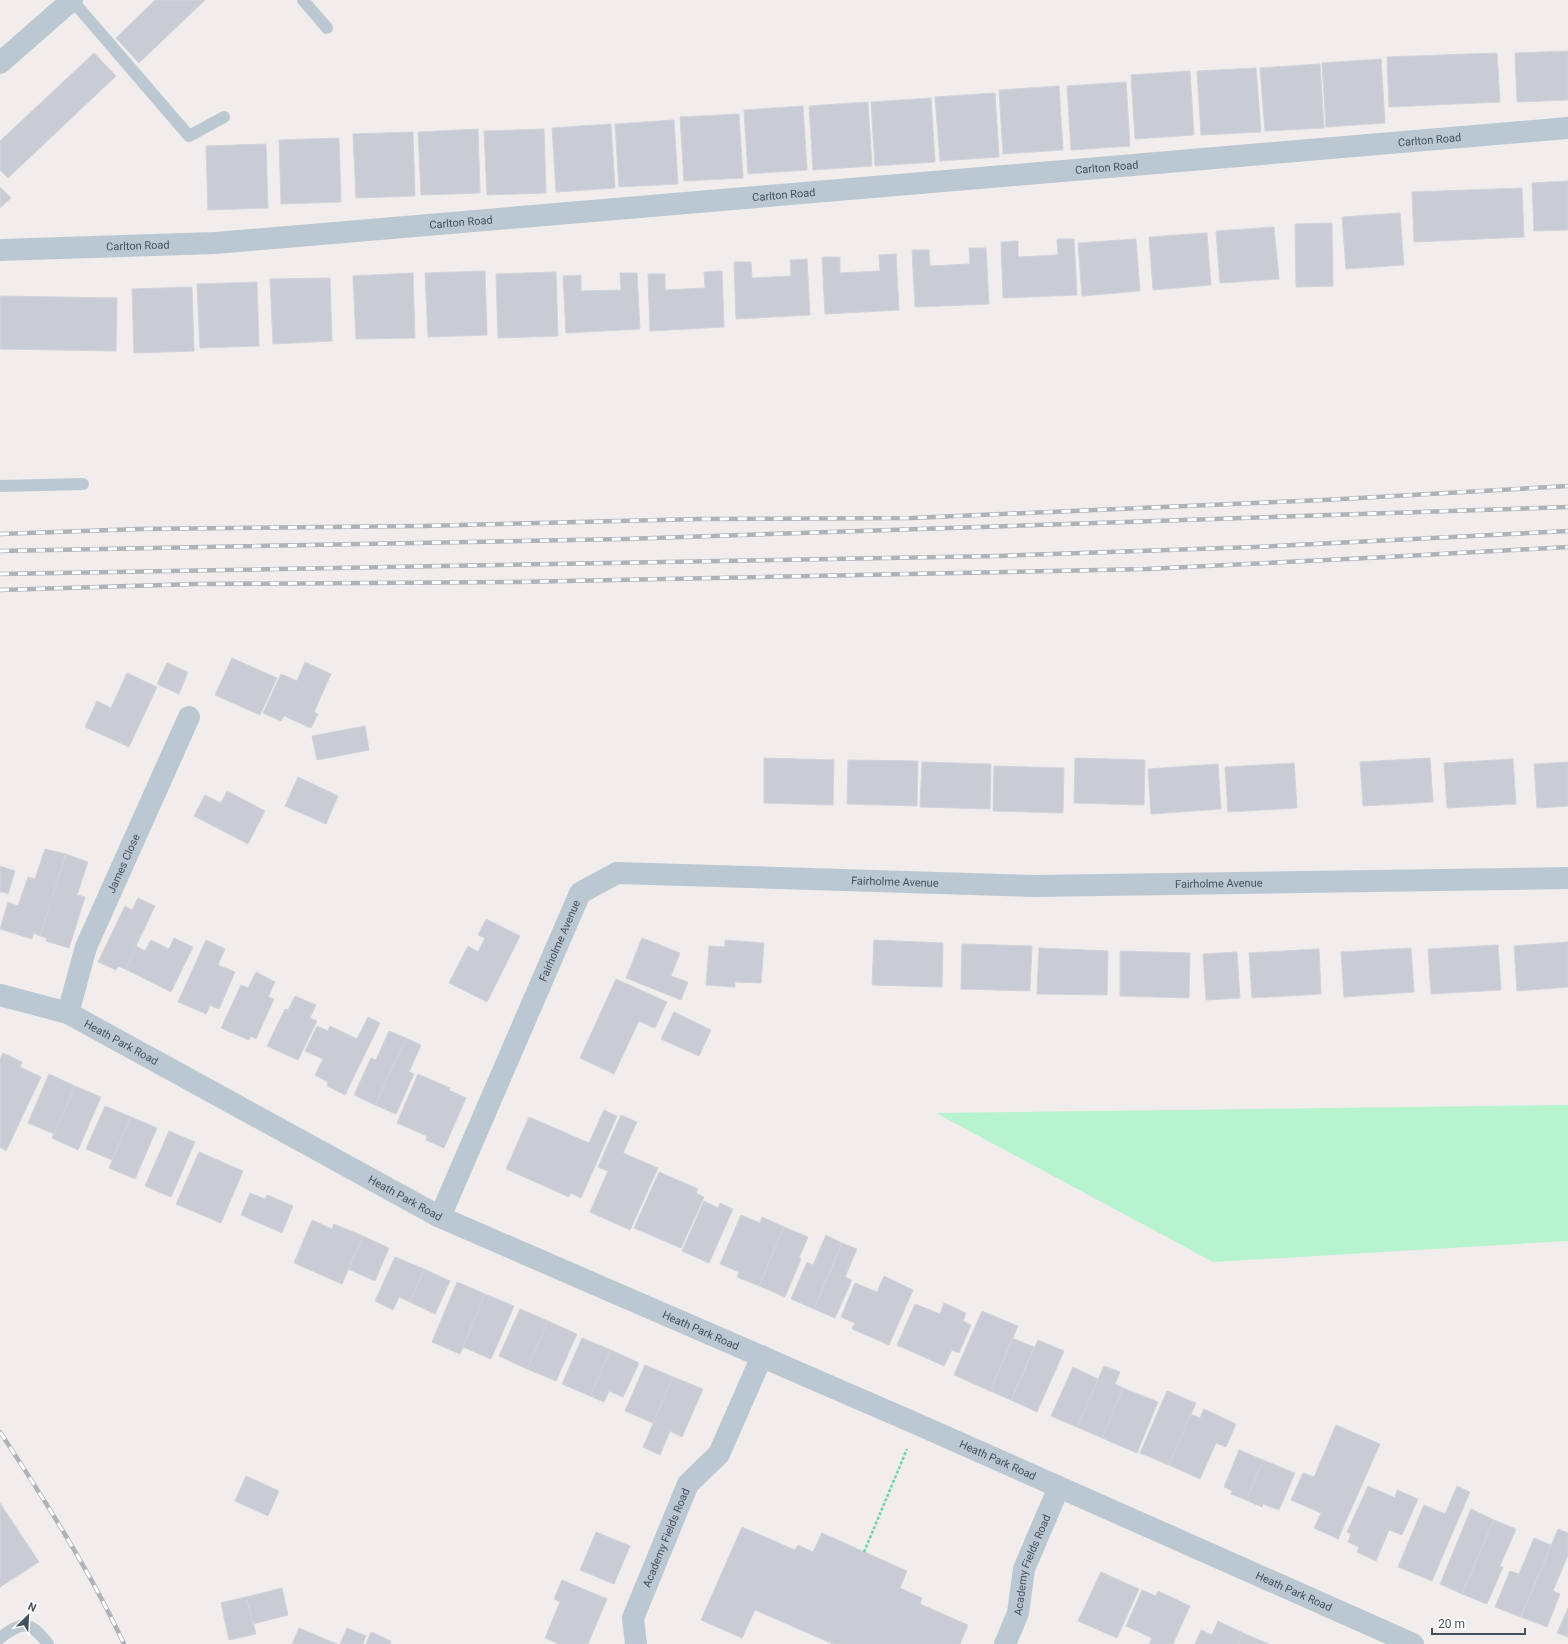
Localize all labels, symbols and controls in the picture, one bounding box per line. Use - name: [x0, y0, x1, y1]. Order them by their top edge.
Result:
- street label: Carlton Road: [1397, 131, 1462, 149]
- street label: Carlton Road: [1075, 159, 1139, 177]
- street label: Carlton Road: [752, 186, 816, 204]
- street label: Carlton Road: [429, 213, 493, 232]
- street label: Carlton Road: [106, 238, 170, 254]
- street label: James Close: [105, 832, 143, 895]
- street label: Fairholme Avenue: [851, 874, 939, 890]
- street label: Fairholme Avenue: [1175, 877, 1263, 891]
- street label: Fairholme Avenue: [537, 898, 583, 984]
- street label: Heath Park Road: [82, 1017, 160, 1068]
- street label: Heath Park Road: [366, 1173, 444, 1224]
- street label: Heath Park Road: [660, 1308, 741, 1353]
- street label: Heath Park Road: [957, 1438, 1038, 1483]
- street label: Academy Fields Road: [640, 1486, 693, 1589]
- street label: Academy Fields Road: [1012, 1512, 1054, 1616]
- street label: Heath Park Road: [1254, 1569, 1334, 1614]
- north arrow: [8, 1596, 48, 1636]
- text: N: [26, 1600, 38, 1615]
- scale bar: [1432, 1610, 1525, 1636]
- text: 20 m: [1438, 1617, 1465, 1631]

